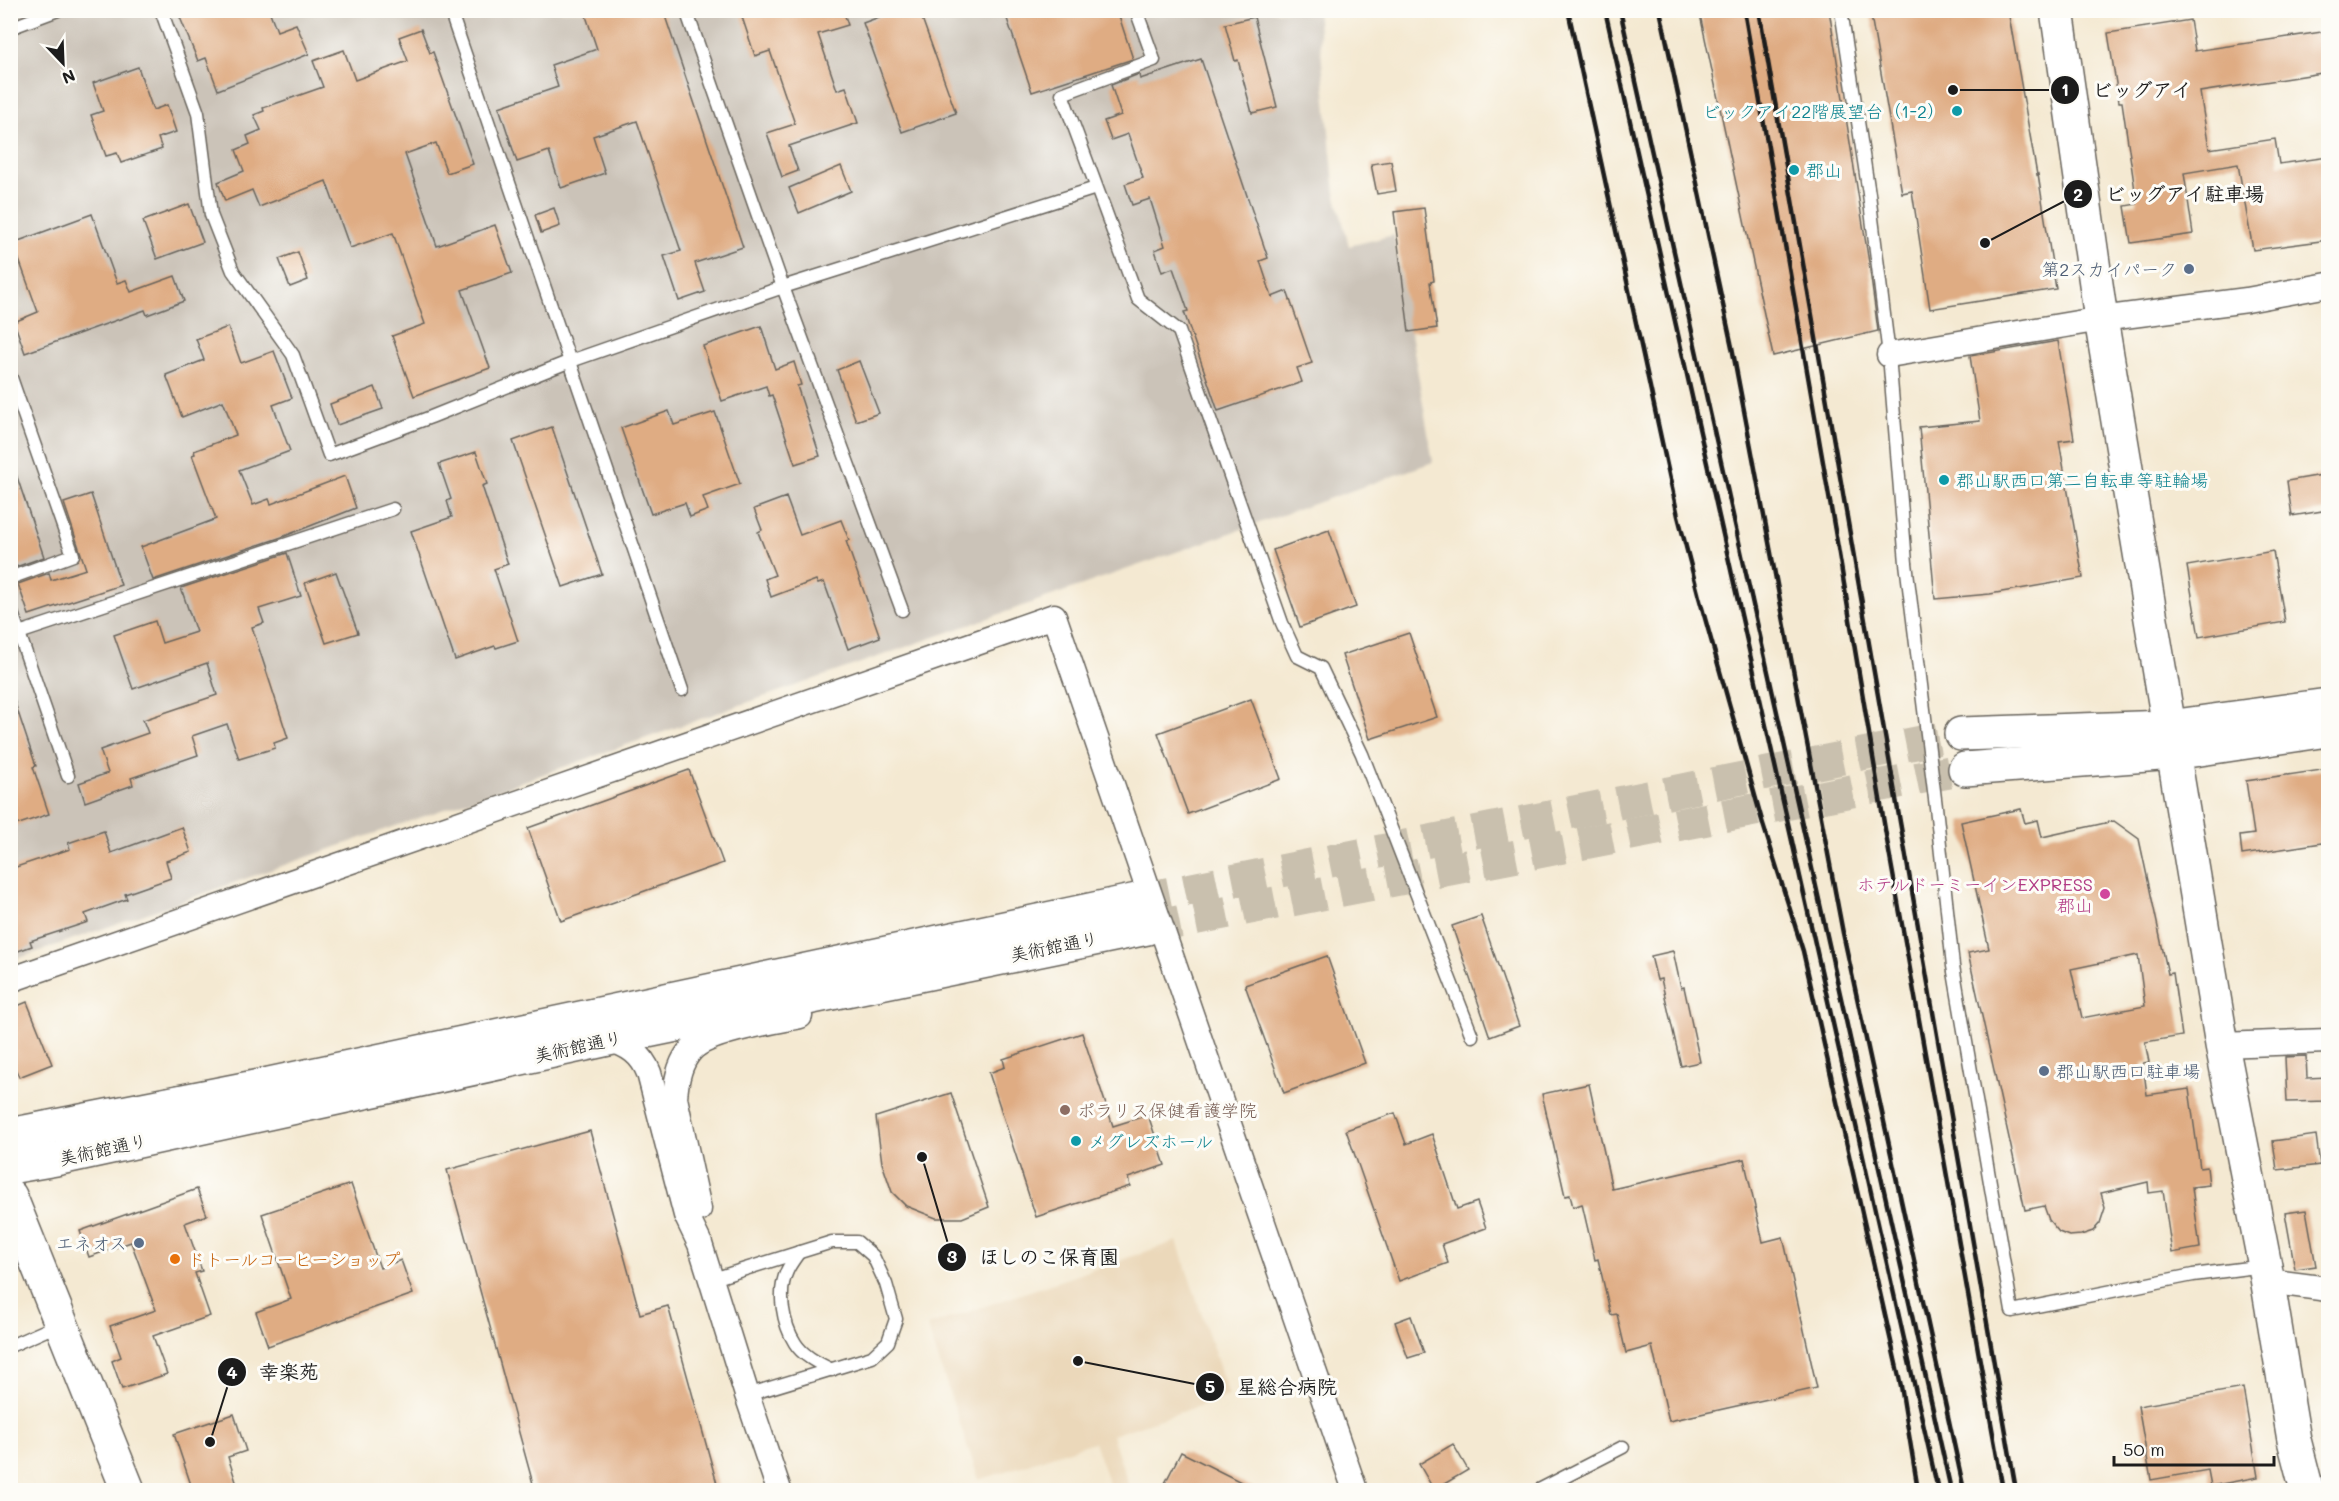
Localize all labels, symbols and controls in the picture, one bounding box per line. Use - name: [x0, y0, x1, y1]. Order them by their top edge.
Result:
- north arrow: [33, 33, 93, 93]
- text: N: [59, 65, 79, 89]
- callout: ビッグアイ: [2050, 71, 2204, 109]
- text: ビッグアイ: [2093, 76, 2191, 102]
- text: 1: [2061, 77, 2069, 101]
- place label: ビックアイ22階展望台（1-2）: [1702, 99, 1945, 123]
- marker: ビックアイ22階展望台（1-2）: [1950, 104, 1964, 118]
- place label: 郡山: [1806, 158, 1842, 182]
- marker: 郡山: [1787, 163, 1801, 177]
- callout: ビッグアイ駐車場: [2063, 175, 2277, 213]
- text: ビッグアイ駐車場: [2106, 180, 2264, 206]
- text: 2: [2073, 182, 2083, 206]
- place label: 第2スカイパーク: [2041, 257, 2177, 281]
- marker: 第2スカイパーク: [2182, 262, 2196, 276]
- place label: 郡山駅西口第二自転車等駐輪場: [1956, 468, 2208, 492]
- marker: 郡山駅西口第二自転車等駐輪場: [1937, 473, 1951, 487]
- place label: ホテルドーミーインEXPRESS 郡山: [1857, 872, 2093, 917]
- marker: ホテルドーミーインEXPRESS 郡山: [2098, 887, 2112, 901]
- street label: 美術館通り: [1008, 926, 1100, 966]
- street label: 美術館通り: [531, 1025, 625, 1067]
- place label: 郡山駅西口駐車場: [2056, 1059, 2200, 1083]
- marker: 郡山駅西口駐車場: [2037, 1064, 2051, 1078]
- place label: ポラリス保健看護学院: [1077, 1098, 1257, 1122]
- marker: ポラリス保健看護学院: [1058, 1103, 1072, 1117]
- street label: 美術館通り: [56, 1128, 150, 1170]
- place label: メグレズホール: [1088, 1129, 1213, 1153]
- marker: メグレズホール: [1069, 1134, 1083, 1148]
- place label: エネオス: [56, 1231, 127, 1255]
- marker: エネオス: [132, 1236, 146, 1250]
- callout: ほしのこ保育園: [937, 1238, 1131, 1276]
- text: ほしのこ保育園: [979, 1243, 1119, 1269]
- text: 3: [947, 1244, 958, 1268]
- place label: ドトールコーヒーショップ: [187, 1247, 400, 1271]
- marker: ドトールコーヒーショップ: [168, 1252, 182, 1266]
- callout: 幸楽苑: [217, 1353, 331, 1391]
- text: 幸楽苑: [259, 1358, 319, 1384]
- text: 4: [226, 1360, 238, 1384]
- callout: 星総合病院: [1195, 1368, 1349, 1406]
- text: 星総合病院: [1237, 1373, 1337, 1399]
- text: 5: [1205, 1374, 1215, 1398]
- scale bar: [2114, 1429, 2274, 1467]
- text: 50 m: [2123, 1437, 2165, 1461]

